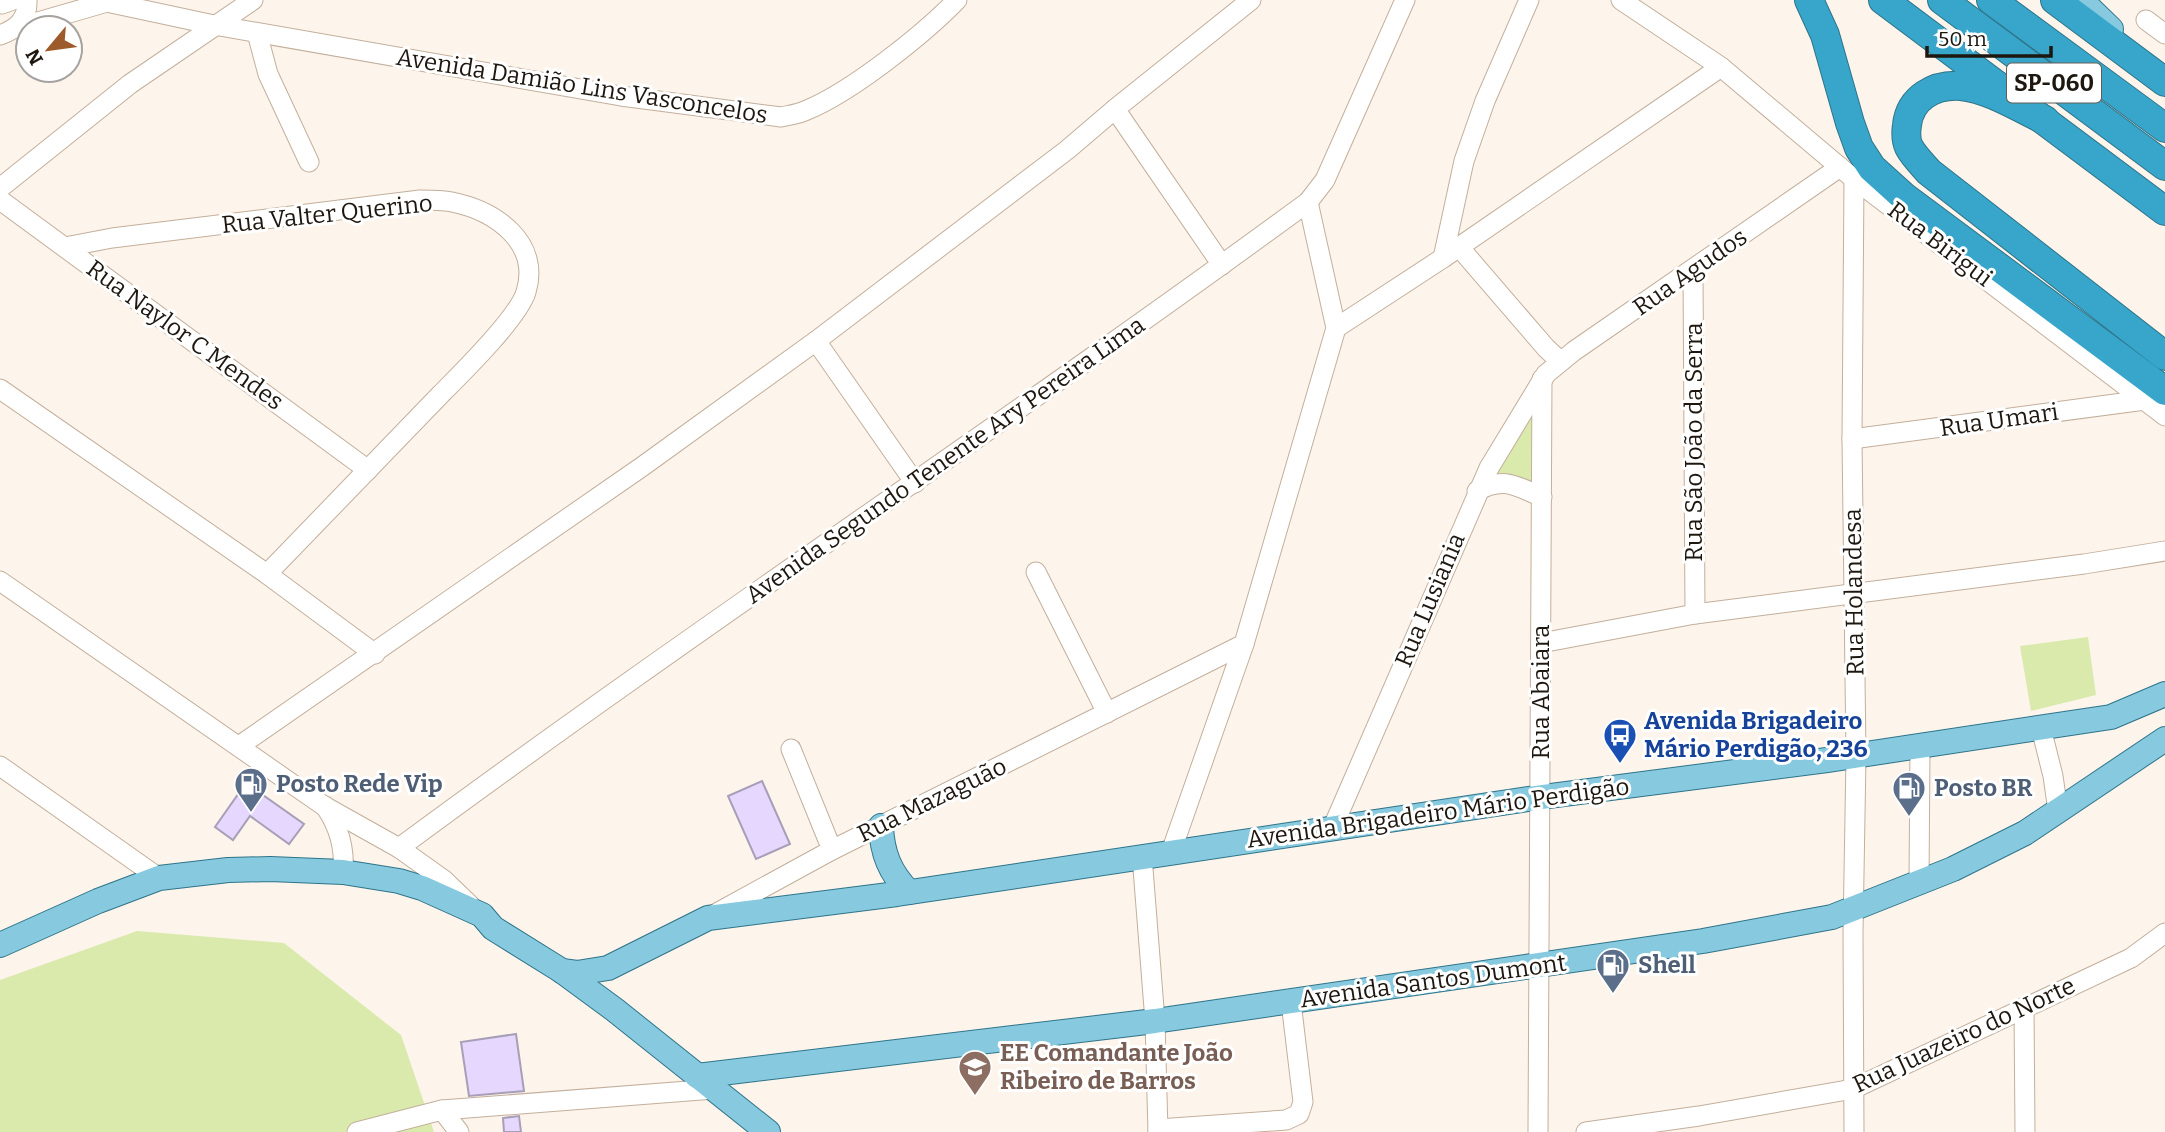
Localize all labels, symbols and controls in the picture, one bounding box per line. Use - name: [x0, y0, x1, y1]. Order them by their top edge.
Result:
- north arrow: [14, 14, 84, 84]
- scale bar: [1927, 14, 2051, 58]
- text: 50 m: [1938, 26, 1987, 52]
- street label: Avenida Damião Lins Vasconcelos: [394, 43, 770, 129]
- text: N: [21, 45, 48, 69]
- road number: SP-060: [2007, 64, 2101, 102]
- street label: Rua Valter Querino: [220, 189, 434, 239]
- street label: Rua Birigui: [1882, 196, 1998, 292]
- street label: Rua Agudos: [1628, 223, 1752, 321]
- street label: Rua Naylor C Mendes: [81, 254, 289, 416]
- street label: Avenida Segundo Tenente Ary Pereira Lima: [740, 311, 1150, 609]
- street label: Rua São João da Serra: [1680, 322, 1708, 562]
- street label: Rua Umari: [1938, 398, 2060, 442]
- street label: Rua Holandesa: [1839, 508, 1869, 676]
- street label: Rua Lusiania: [1389, 529, 1471, 671]
- street label: Rua Abaiara: [1527, 625, 1555, 759]
- place label: Avenida Brigadeiro Mário Perdigão, 236: [1644, 707, 1868, 763]
- bus stop icon: Avenida Brigadeiro Mário Perdigão, 236: [1601, 716, 1639, 765]
- street label: Rua Mazaguão: [853, 752, 1011, 848]
- fuel station icon: Posto Rede Vip: [232, 765, 270, 814]
- fuel station icon: Posto BR: [1890, 769, 1928, 818]
- place label: Posto Rede Vip: [276, 770, 443, 798]
- street label: Avenida Brigadeiro Mário Perdigão: [1245, 772, 1631, 854]
- place label: Posto BR: [1934, 774, 2032, 802]
- fuel station icon: Shell: [1594, 946, 1632, 995]
- street label: Avenida Santos Dumont: [1298, 948, 1568, 1014]
- place label: Shell: [1638, 951, 1696, 979]
- street label: Rua Juazeiro do Norte: [1849, 971, 2079, 1099]
- place label: EE Comandante João Ribeiro de Barros: [1000, 1039, 1233, 1095]
- school or university icon: EE Comandante João Ribeiro de Barros: [956, 1048, 994, 1097]

